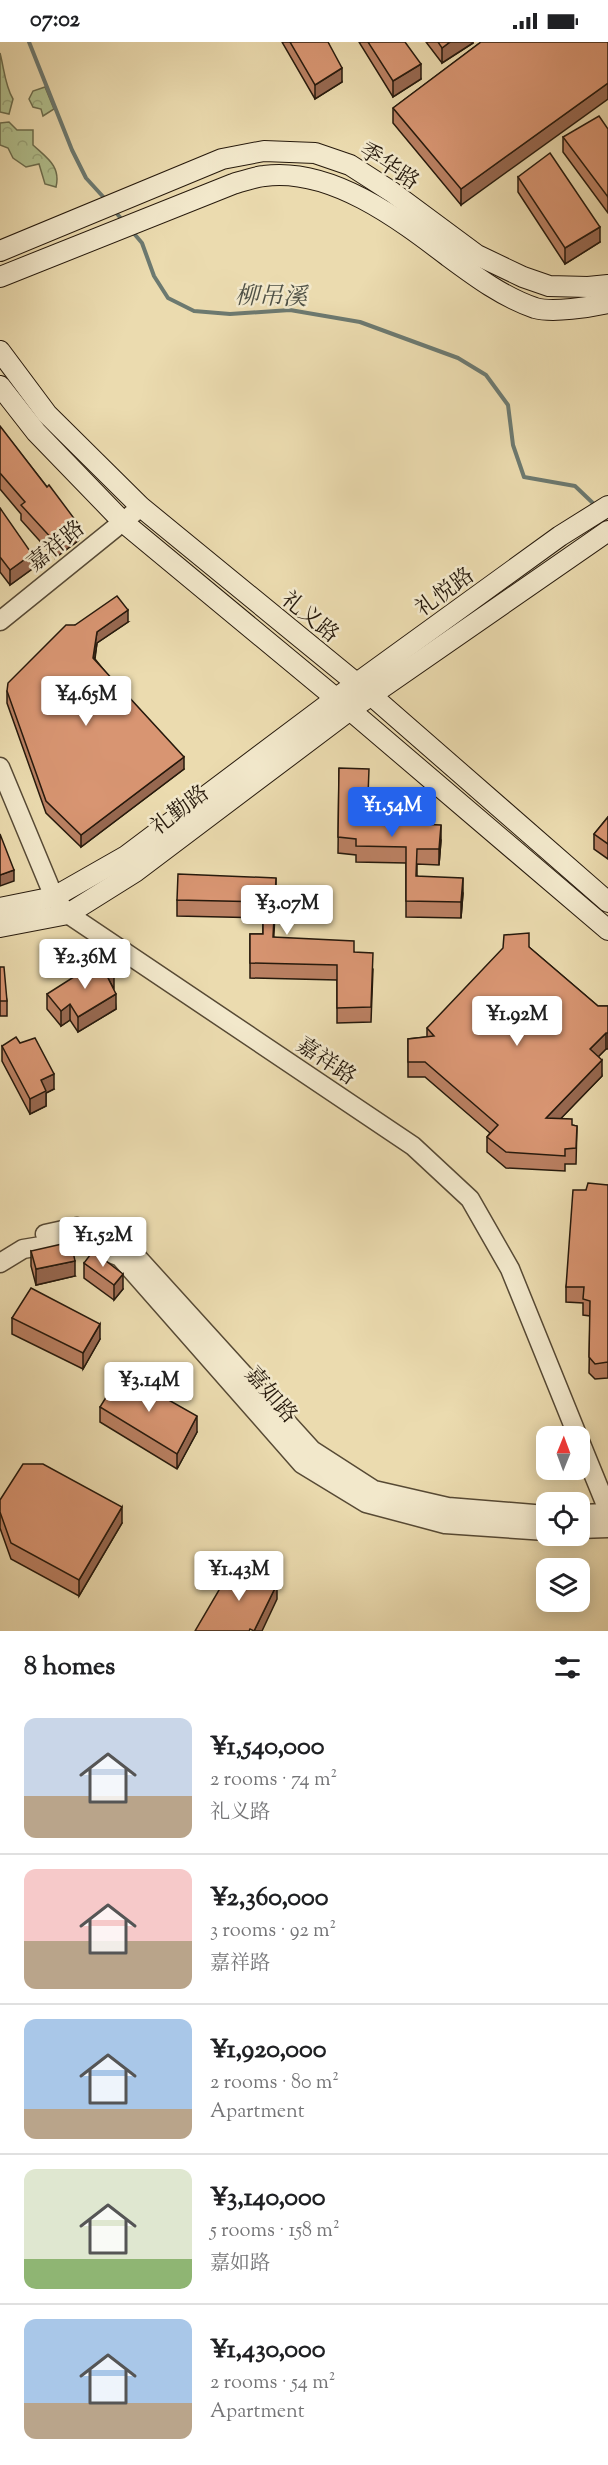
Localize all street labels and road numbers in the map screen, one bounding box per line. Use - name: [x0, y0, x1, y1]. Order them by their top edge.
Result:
- street label: 季华路: [352, 136, 425, 199]
- street label: 嘉祥路: [21, 514, 93, 581]
- street label: 礼悦路: [410, 561, 482, 626]
- street label: 礼义路: [273, 585, 345, 652]
- street label: 礼勤路: [145, 779, 217, 844]
- street label: 嘉祥路: [289, 1031, 362, 1094]
- street label: 嘉如路: [236, 1361, 303, 1431]

